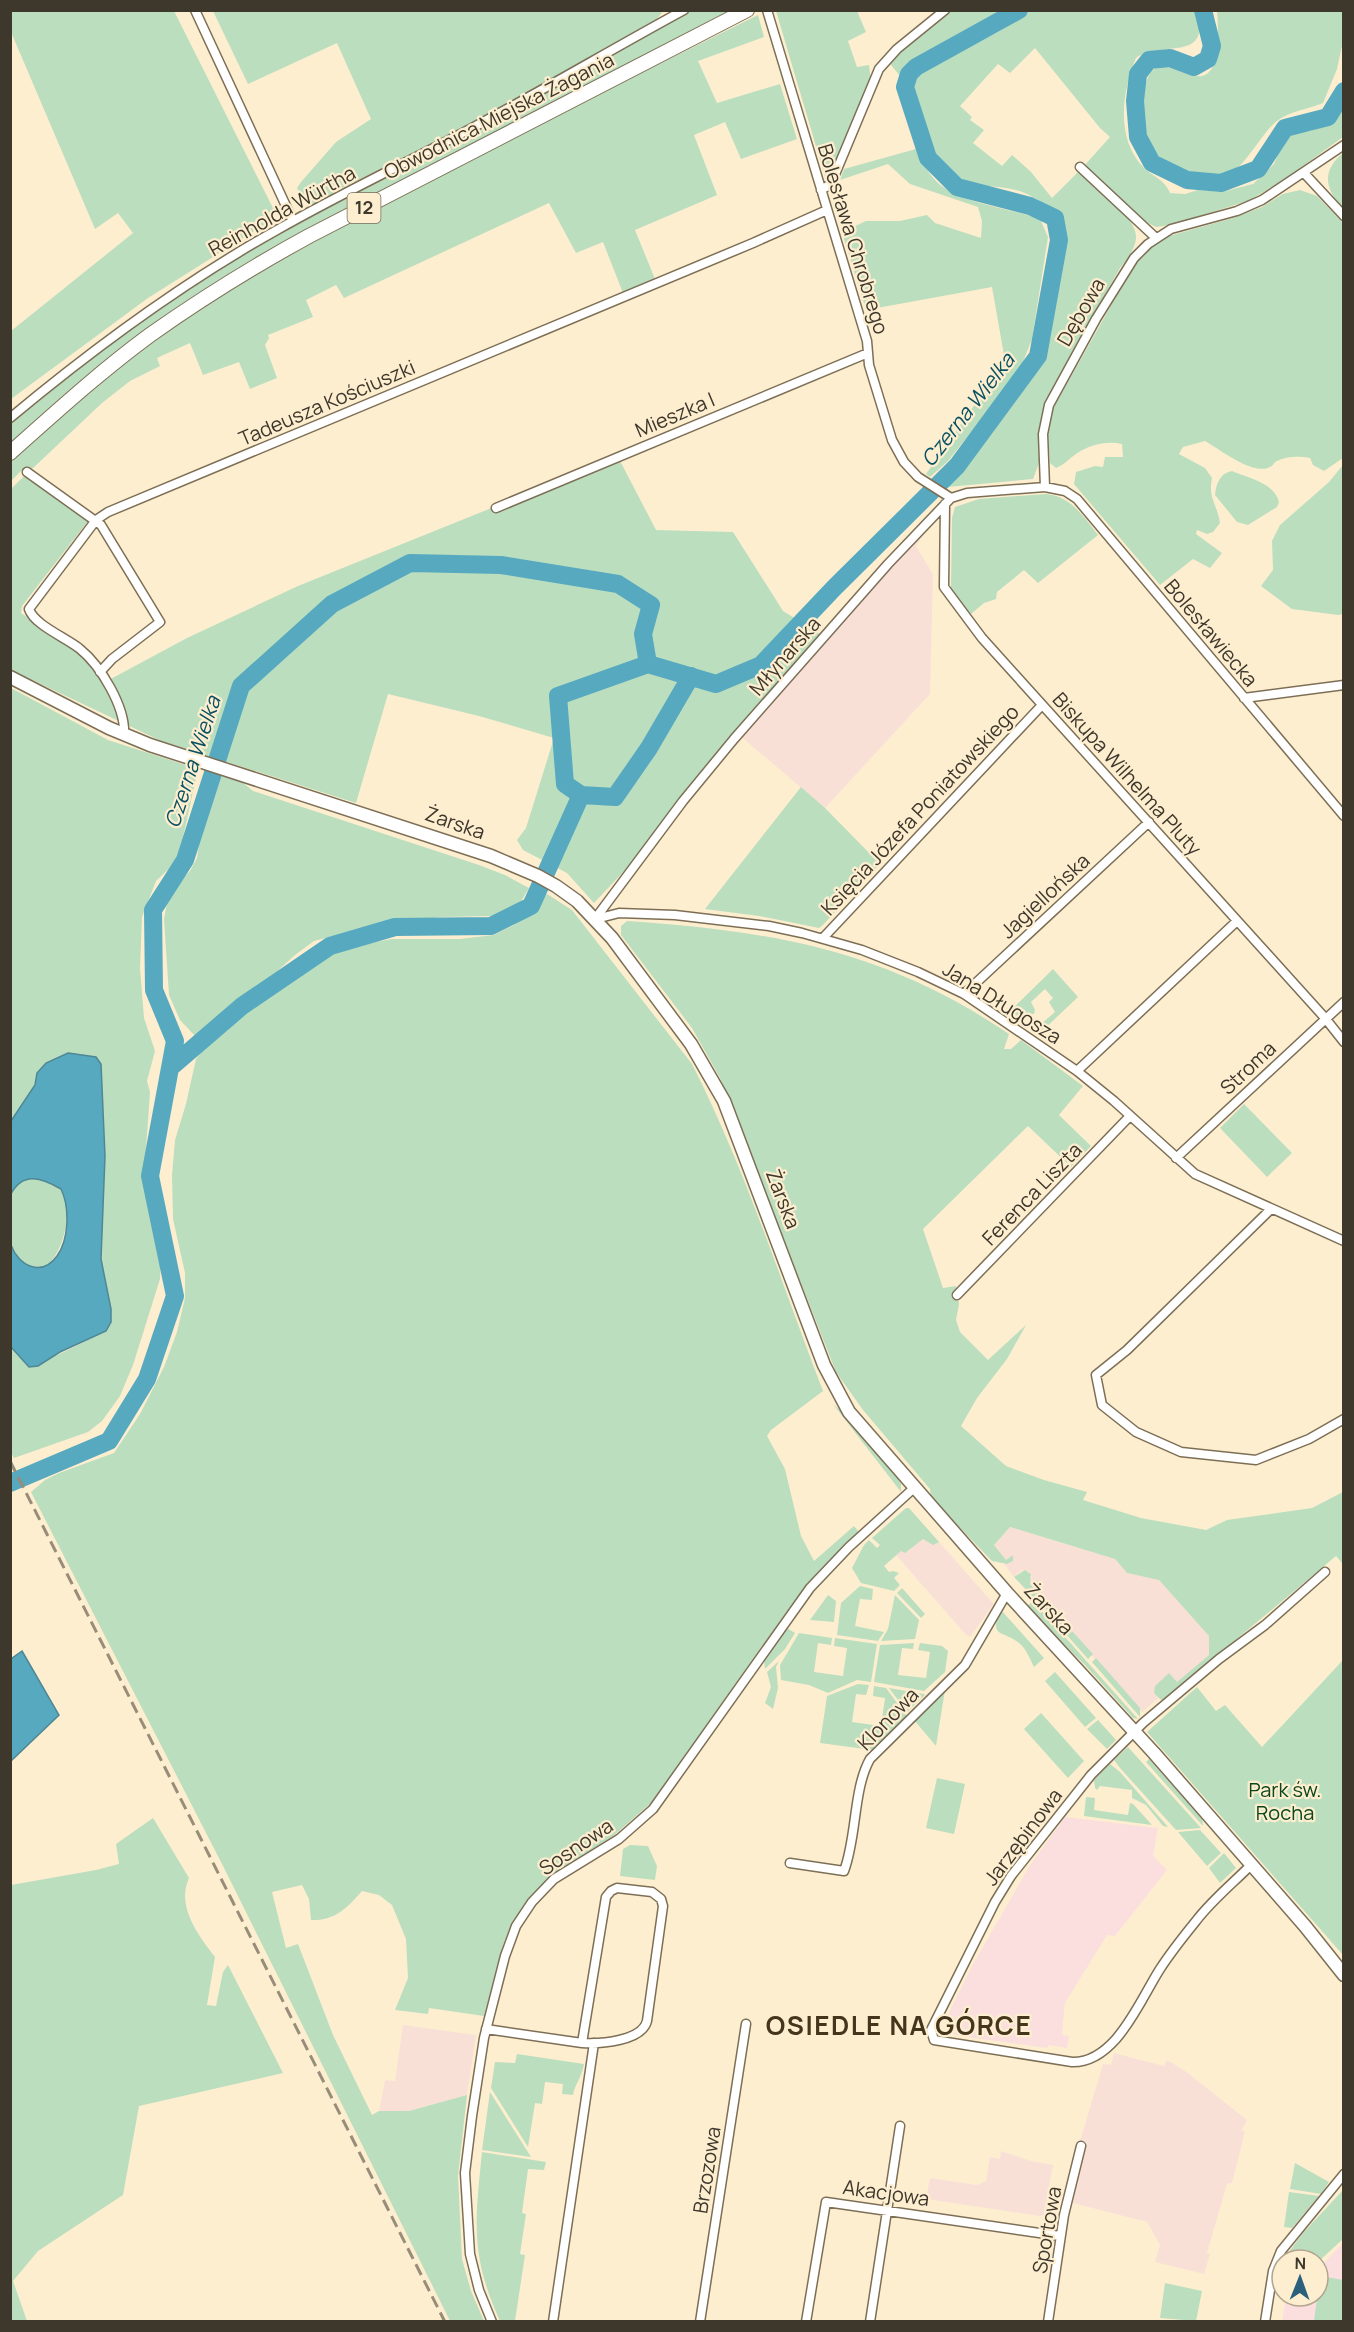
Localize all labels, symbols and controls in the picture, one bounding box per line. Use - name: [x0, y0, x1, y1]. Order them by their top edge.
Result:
- street label: Obwodnica Miejska Żagania: [379, 46, 618, 185]
- street label: Bolesława Chrobrego: [812, 140, 895, 338]
- street label: Reinholda Würtha: [203, 159, 360, 262]
- road number: 12: [348, 193, 380, 223]
- street label: Dębowa: [1050, 273, 1111, 351]
- water label: Czerna Wielka: [914, 346, 1021, 472]
- street label: Tadeusza Kościuszki: [235, 353, 419, 452]
- street label: Mieszka I: [631, 386, 719, 443]
- street label: Bolesławiecka: [1158, 573, 1264, 692]
- street label: Młynarska: [743, 611, 826, 701]
- street label: Biskupa Wilhelma Pluty: [1047, 686, 1208, 861]
- water label: Czerna Wielka: [158, 691, 227, 831]
- street label: Księcia Józefa Poniatowskiego: [815, 698, 1025, 921]
- street label: Żarska: [422, 800, 489, 845]
- street label: Jagiellońska: [994, 847, 1095, 944]
- street label: Jana Długosza: [938, 955, 1067, 1050]
- street label: Stroma: [1214, 1035, 1281, 1100]
- street label: Ferenca Liszta: [976, 1136, 1088, 1251]
- street label: Żarska: [760, 1165, 807, 1232]
- street label: Żarska: [1018, 1577, 1080, 1640]
- street label: Klonowa: [851, 1681, 924, 1756]
- park label: Park św. Rocha: [1249, 1776, 1321, 1826]
- street label: Jarzębinowa: [977, 1783, 1068, 1891]
- street label: Sosnowa: [533, 1812, 618, 1881]
- district label: OSIEDLE NA GÓRCE: [766, 2007, 1032, 2043]
- street label: Brzozowa: [686, 2124, 727, 2215]
- street label: Akacjowa: [841, 2173, 931, 2212]
- street label: Sportowa: [1026, 2184, 1067, 2276]
- north arrow: [1270, 2248, 1330, 2308]
- text: N: [1294, 2252, 1306, 2274]

